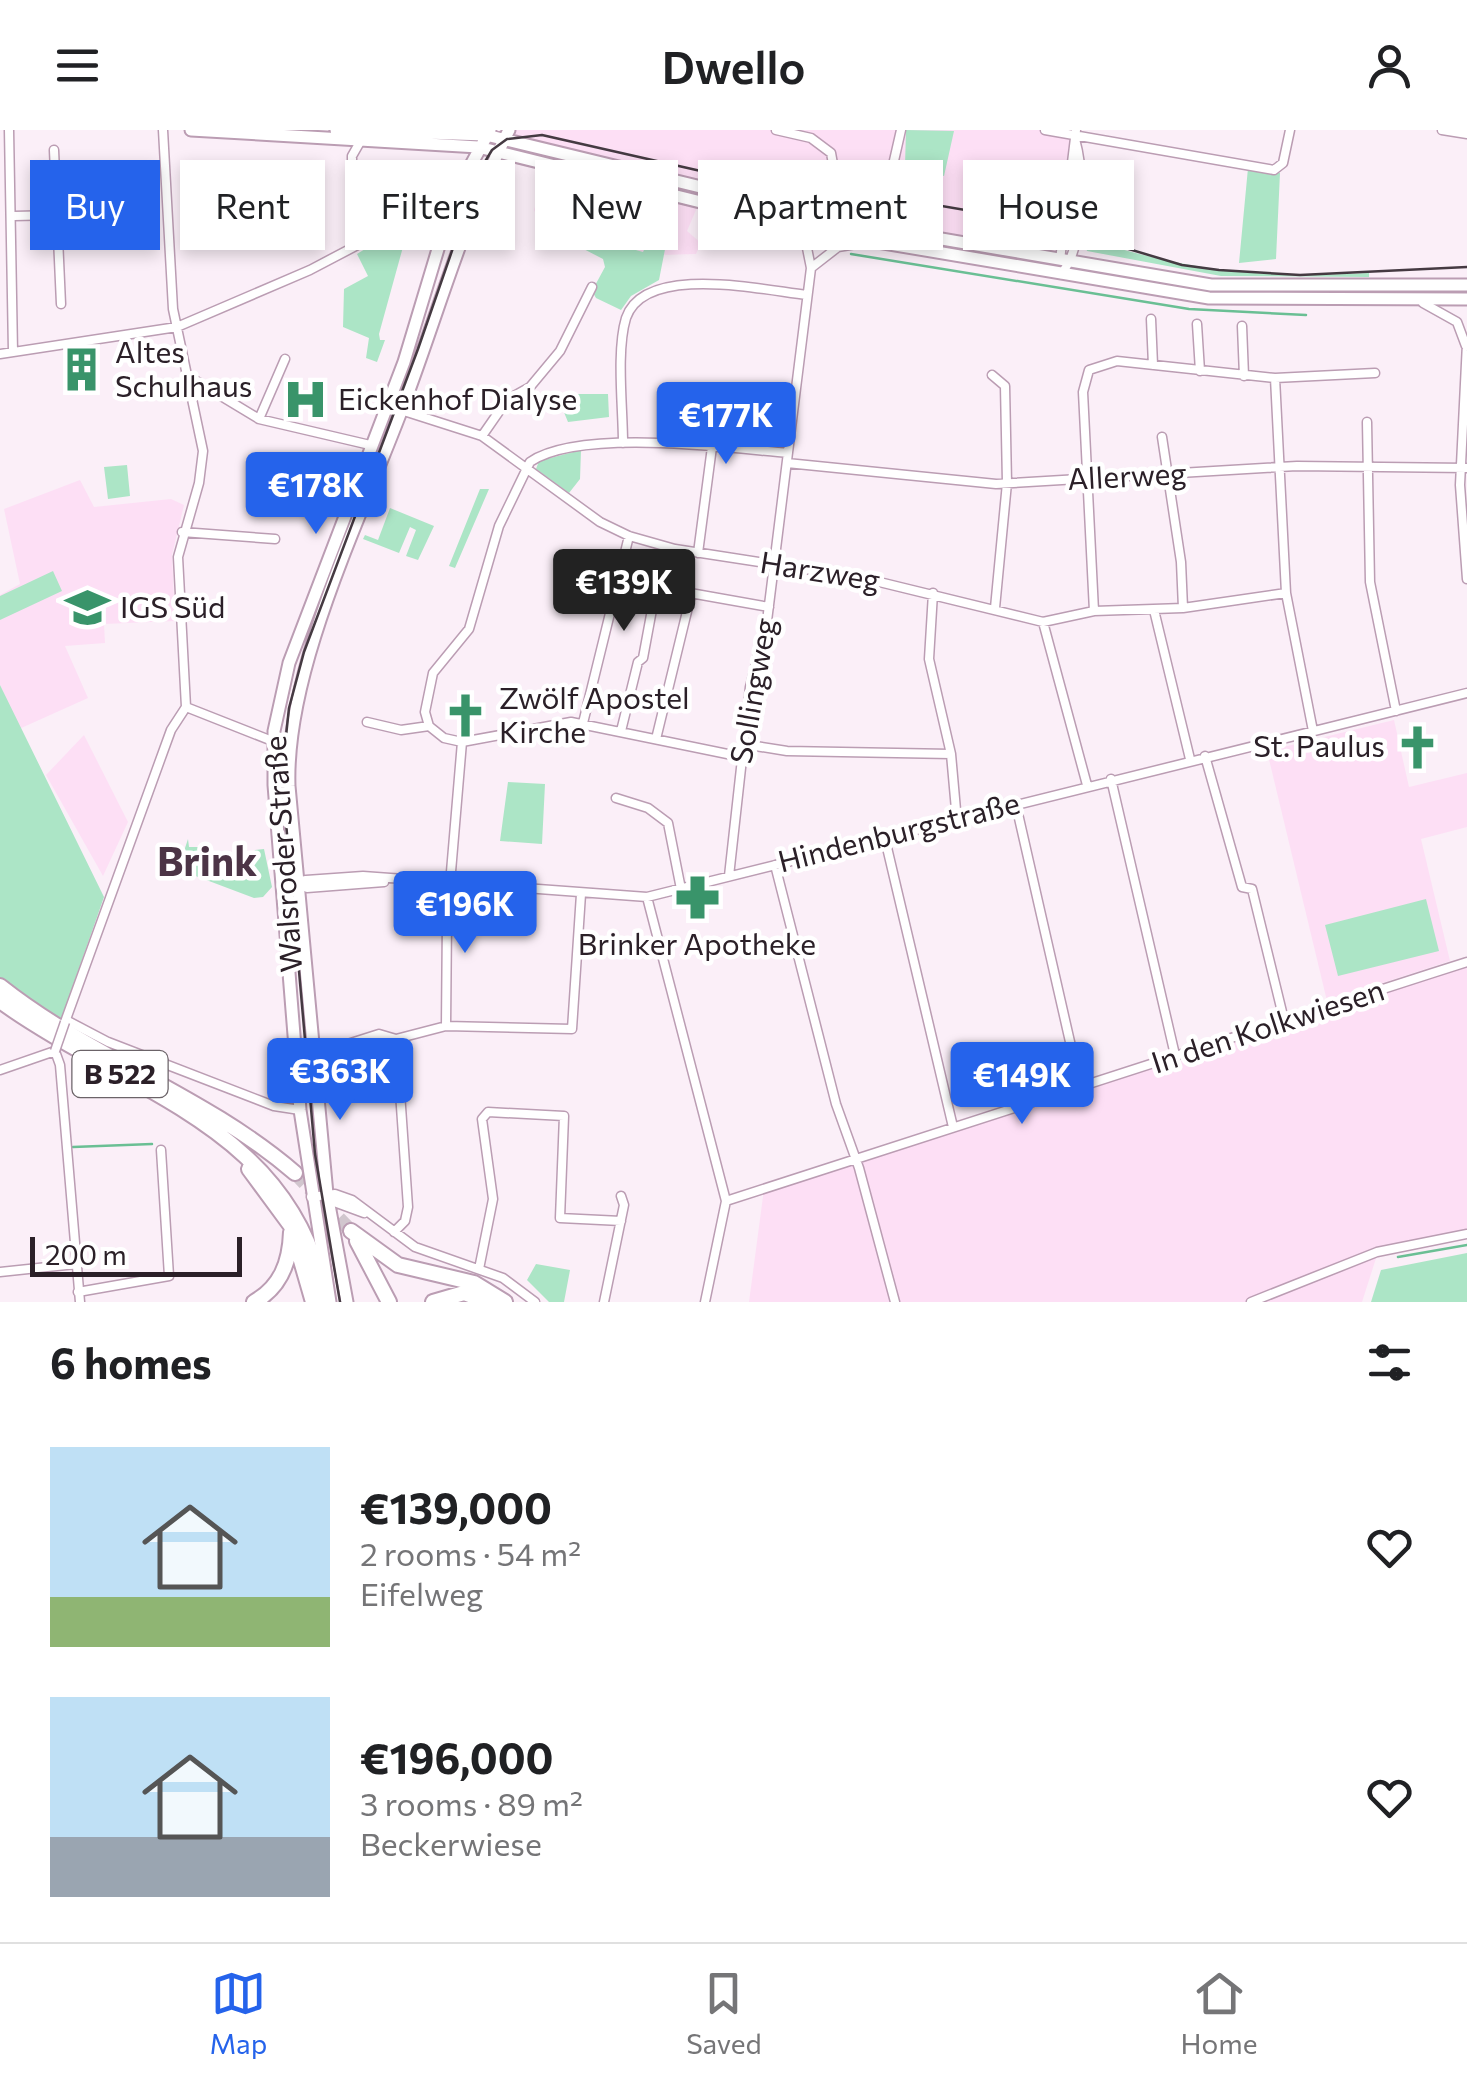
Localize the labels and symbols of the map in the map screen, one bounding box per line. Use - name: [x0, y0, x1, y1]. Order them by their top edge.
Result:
- place label: Altes Schulhaus: [115, 332, 252, 403]
- building icon: Altes Schulhaus: [58, 346, 106, 394]
- hospital icon: Eickenhof Dialyse: [281, 376, 329, 424]
- place label: Eickenhof Dialyse: [338, 379, 577, 416]
- pin: €177K: [656, 382, 796, 467]
- pin: €178K: [246, 452, 386, 537]
- street label: Allerweg: [1066, 453, 1187, 496]
- street label: Harzweg: [758, 542, 883, 597]
- pin: €139K: [554, 549, 694, 634]
- school or university icon: IGS Süd: [63, 584, 111, 632]
- place label: IGS Süd: [120, 587, 225, 624]
- street label: Sollingweg: [721, 615, 783, 766]
- place label: Zwölf Apostel Kirche: [499, 678, 690, 749]
- church icon: Zwölf Apostel Kirche: [442, 692, 490, 740]
- church icon: St. Paulus: [1394, 723, 1442, 771]
- place label: St. Paulus: [1253, 726, 1385, 763]
- street label: Walsroder Straße: [255, 735, 308, 974]
- street label: Hindenburgstraße: [774, 783, 1023, 878]
- district label: Brink: [157, 835, 257, 884]
- pin: €196K: [395, 871, 535, 956]
- pharmacy icon: Brinker Apotheke: [673, 874, 721, 922]
- place label: Brinker Apotheke: [578, 924, 816, 961]
- street label: In den Kolkwiesen: [1146, 970, 1388, 1080]
- pin: €363K: [270, 1038, 410, 1123]
- pin: €149K: [952, 1042, 1092, 1127]
- road number: B 522: [72, 1051, 168, 1097]
- scale bar: [30, 1232, 242, 1276]

